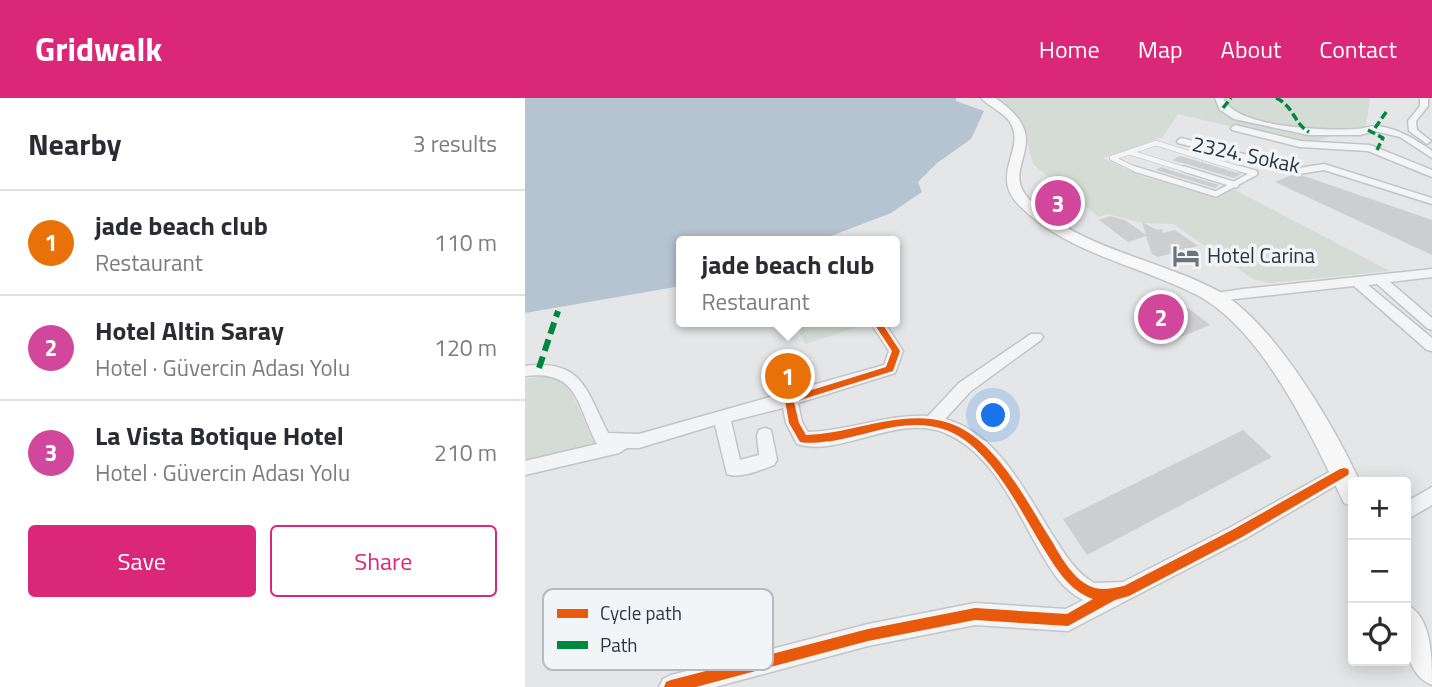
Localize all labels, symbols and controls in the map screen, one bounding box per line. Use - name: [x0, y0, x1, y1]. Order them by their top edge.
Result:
- text: Gridwalk: [35, 24, 162, 74]
- text: Home: [1039, 31, 1100, 67]
- text: Map: [1138, 31, 1183, 67]
- text: About: [1221, 31, 1281, 67]
- text: Contact: [1319, 31, 1397, 67]
- text: Nearby: [28, 121, 121, 167]
- text: 3 results: [413, 126, 497, 161]
- street label: 2324. Sokak: [1189, 127, 1303, 181]
- pin: 3: [1035, 177, 1081, 229]
- text: jade beach club: [95, 206, 268, 245]
- text: 1: [45, 225, 57, 260]
- text: 110 m: [434, 225, 497, 260]
- popup: [676, 236, 900, 327]
- place label: Hotel Carina: [1207, 239, 1316, 271]
- hotel icon: Hotel Carina: [1171, 241, 1201, 271]
- text: Restaurant: [95, 245, 203, 280]
- text: jade beach club: [702, 245, 874, 284]
- text: Restaurant: [702, 284, 810, 319]
- pin: 2: [1138, 291, 1184, 343]
- text: Hotel Altin Saray: [95, 311, 284, 350]
- text: 2: [45, 330, 57, 365]
- text: 120 m: [434, 330, 497, 365]
- text: Hotel · Güvercin Adası Yolu: [95, 350, 350, 385]
- pin: 1: [765, 350, 811, 402]
- your location: [976, 398, 1010, 432]
- text: La Vista Botique Hotel: [95, 416, 344, 455]
- text: 3: [45, 435, 57, 470]
- text: 210 m: [434, 435, 497, 470]
- text: Hotel · Güvercin Adası Yolu: [95, 455, 350, 490]
- map controls: [1348, 477, 1411, 666]
- button: +: [1348, 477, 1411, 540]
- button: Save: [28, 525, 256, 597]
- button: Share: [270, 525, 497, 597]
- button: −: [1348, 540, 1411, 603]
- legend: [543, 589, 773, 670]
- text: Cycle path: [600, 598, 682, 627]
- button: locate: [1348, 603, 1411, 666]
- text: Path: [600, 630, 638, 659]

